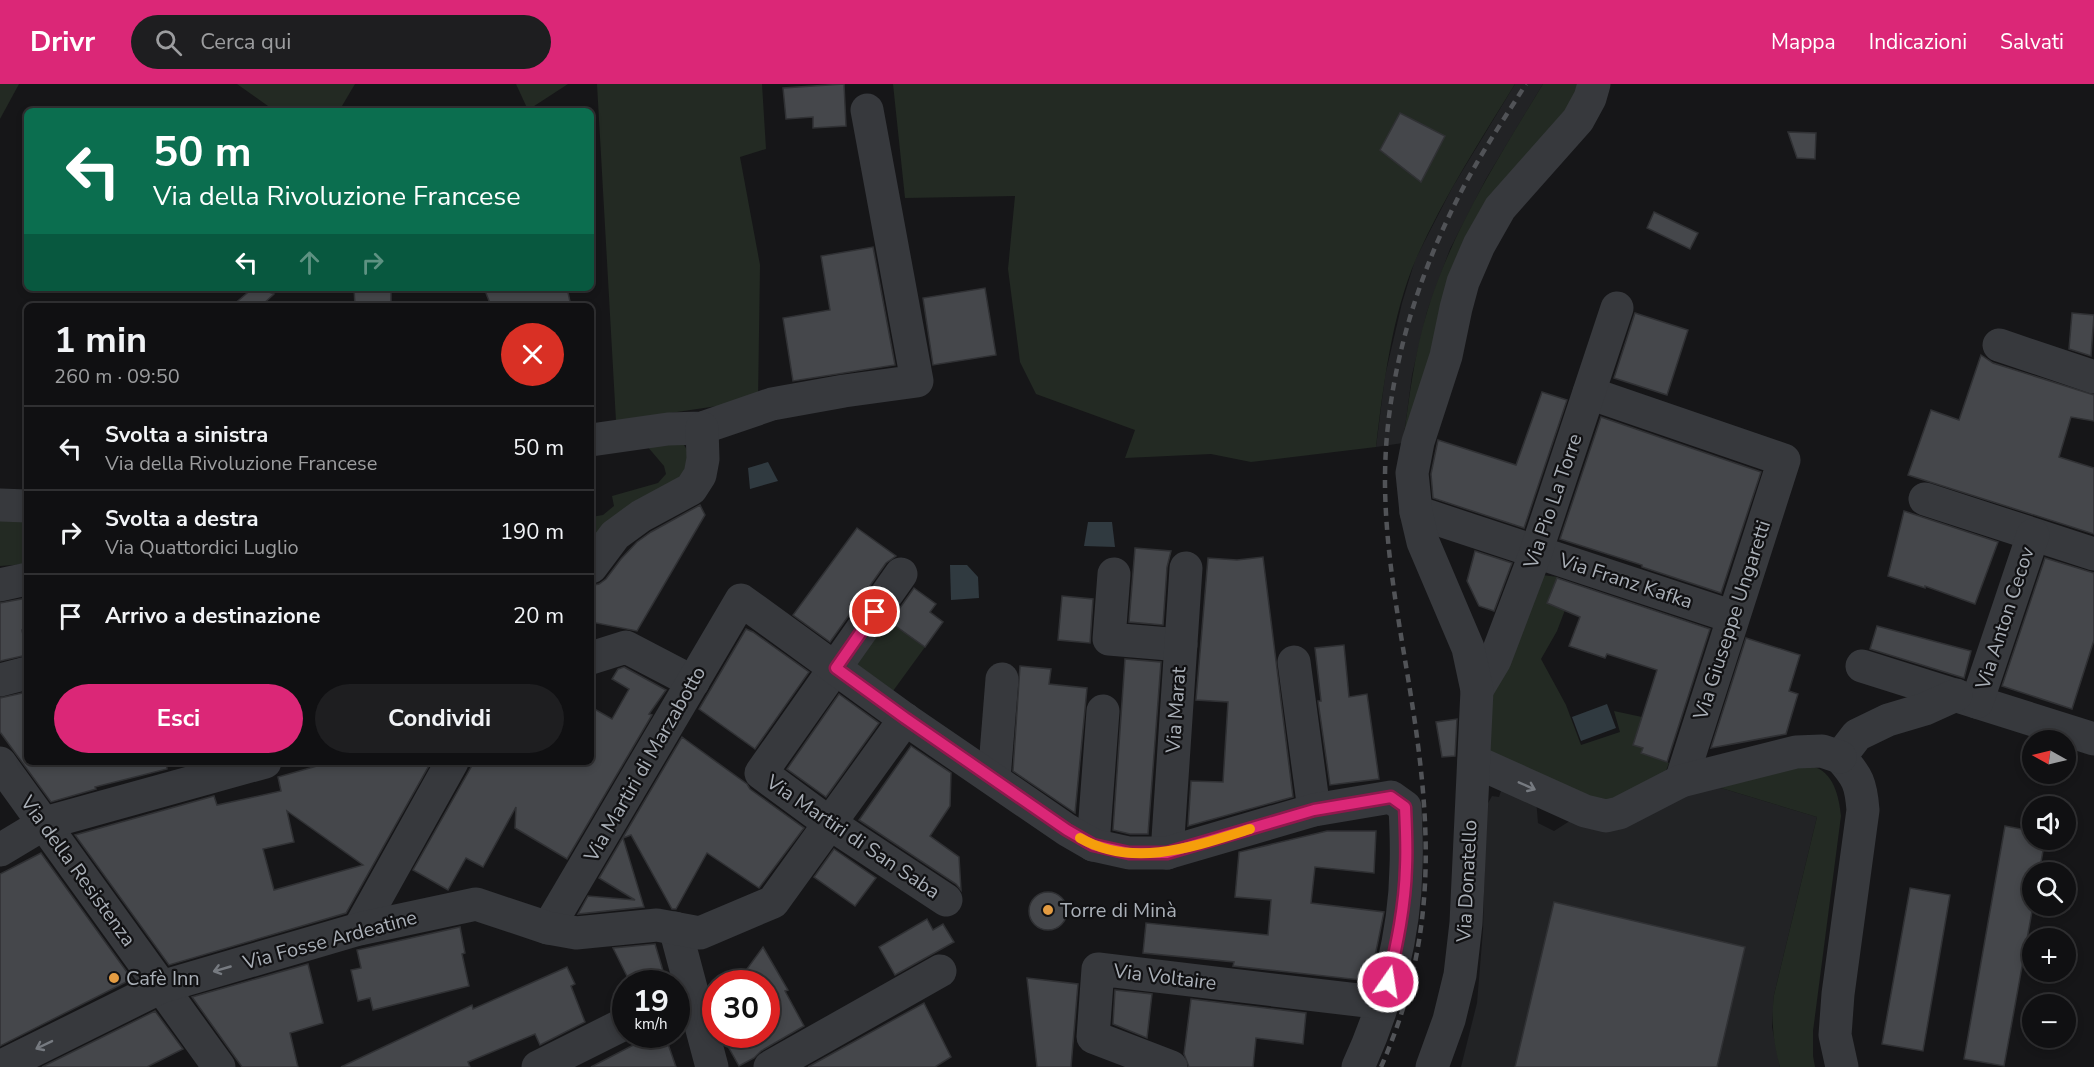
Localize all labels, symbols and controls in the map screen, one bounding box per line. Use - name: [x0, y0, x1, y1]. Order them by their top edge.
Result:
- search box: [131, 15, 551, 69]
- text: Drivr: [30, 23, 95, 61]
- icon: search: [152, 26, 185, 59]
- text: Cerca qui: [200, 27, 291, 57]
- text: Mappa: [1771, 28, 1836, 56]
- text: Indicazioni: [1869, 28, 1967, 56]
- text: Salvati: [2000, 28, 2064, 56]
- text: 50 m: [153, 124, 252, 181]
- icon: left: [54, 132, 132, 210]
- text: Via della Rivoluzione Francese: [153, 178, 521, 215]
- icon: left: [230, 246, 263, 279]
- icon: ahead: [293, 246, 326, 279]
- icon: right: [356, 246, 389, 279]
- text: 1 min: [54, 316, 147, 365]
- button: close: [501, 323, 564, 386]
- text: 260 m · 09:50: [54, 363, 180, 390]
- text: Svolta a sinistra: [105, 420, 268, 450]
- street label: Via Pio La Torre: [1517, 430, 1589, 573]
- icon: left: [54, 432, 87, 465]
- text: 50 m: [513, 433, 564, 463]
- text: Via della Rivoluzione Francese: [105, 450, 377, 477]
- text: Svolta a destra: [105, 504, 259, 534]
- icon: right: [54, 516, 87, 549]
- text: 190 m: [500, 517, 564, 547]
- street label: Via Giuseppe Ungaretti: [1687, 517, 1777, 724]
- text: Via Quattordici Luglio: [105, 534, 299, 561]
- street label: Via Anton Cecov: [1969, 543, 2041, 694]
- street label: Via Franz Kafka: [1555, 546, 1696, 615]
- pin: [849, 586, 900, 637]
- icon: arrive: [858, 595, 891, 628]
- icon: arrive: [54, 600, 87, 633]
- text: Arrivo a destinazione: [105, 601, 320, 631]
- text: 20 m: [513, 601, 564, 631]
- street label: Via Martiri di Marzabotto: [577, 661, 712, 868]
- street label: Via Marat: [1159, 665, 1193, 755]
- button: Esci: [54, 684, 303, 753]
- button: Condividi: [315, 684, 564, 753]
- north arrow: [2022, 730, 2076, 784]
- map controls: [2022, 730, 2076, 1048]
- street label: Via Martiri di San Saba: [760, 768, 945, 905]
- one-way arrow: [1518, 781, 1536, 792]
- street label: Via della Resistenza: [14, 789, 142, 952]
- button: sound: [2022, 796, 2076, 850]
- street label: Via Donatello: [1450, 819, 1484, 944]
- button: search: [2022, 862, 2076, 916]
- place label: Torre di Minà: [1060, 897, 1177, 924]
- marker: Torre di Minà: [1041, 903, 1055, 917]
- street label: Via Fosse Ardeatine: [239, 904, 420, 976]
- button: +: [2022, 928, 2076, 982]
- position arrow: [1356, 950, 1420, 1014]
- street label: Via Voltaire: [1111, 957, 1218, 997]
- one-way arrow: [213, 964, 232, 975]
- place label: Cafè Inn: [126, 965, 200, 992]
- speed limit sign: 30: [702, 970, 780, 1048]
- marker: Cafè Inn: [107, 971, 121, 985]
- text: 19: [633, 981, 669, 1022]
- button: −: [2022, 994, 2076, 1048]
- text: km/h: [634, 1014, 668, 1034]
- one-way arrow: [35, 1040, 53, 1051]

